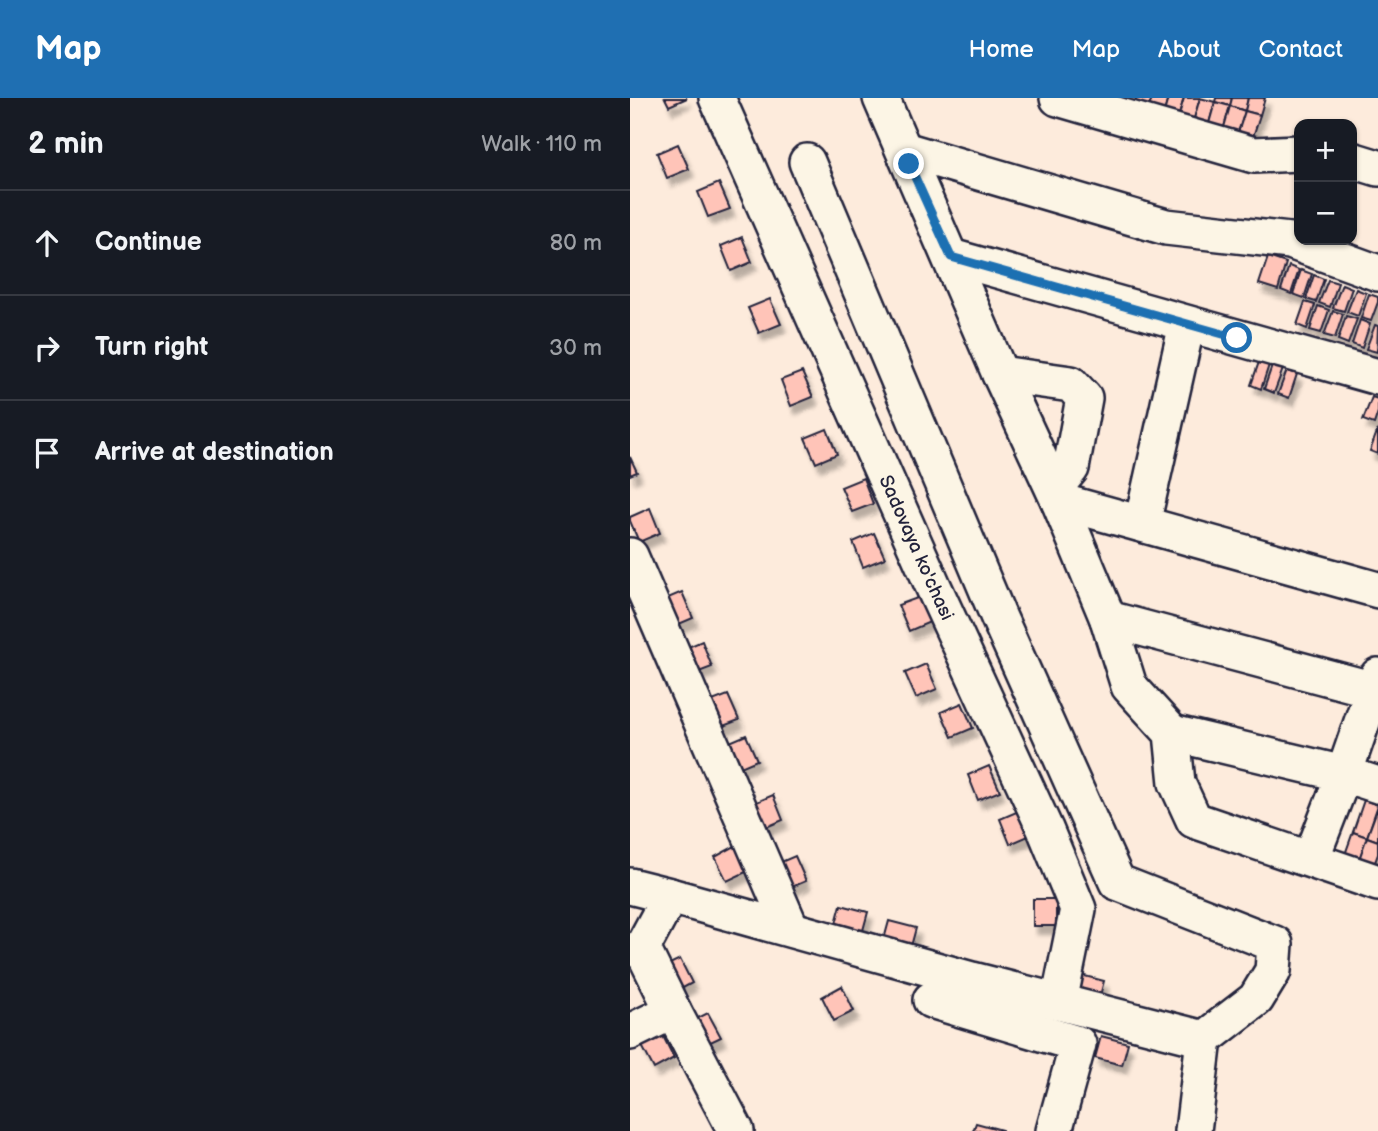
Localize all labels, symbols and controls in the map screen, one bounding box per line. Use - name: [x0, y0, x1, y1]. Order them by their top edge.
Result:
- text: Map: [35, 29, 101, 69]
- text: Home: [969, 35, 1034, 64]
- text: Map: [1072, 35, 1120, 64]
- text: About: [1158, 35, 1220, 64]
- text: Contact: [1258, 35, 1343, 64]
- map controls: [1294, 119, 1357, 245]
- button: +: [1294, 119, 1357, 182]
- text: 2 min: [28, 126, 104, 162]
- text: Walk · 110 m: [481, 130, 602, 158]
- route end: [893, 148, 924, 179]
- button: −: [1294, 182, 1357, 245]
- icon: ahead: [28, 224, 66, 262]
- text: Continue: [95, 227, 202, 258]
- text: 80 m: [550, 229, 602, 257]
- route start: [1221, 322, 1252, 353]
- icon: right: [28, 329, 66, 367]
- text: Turn right: [95, 332, 208, 363]
- text: 30 m: [549, 334, 602, 362]
- icon: arrive: [28, 434, 66, 472]
- text: Arrive at destination: [95, 437, 334, 468]
- street label: Sadovaya ko'chasi: [874, 472, 959, 624]

